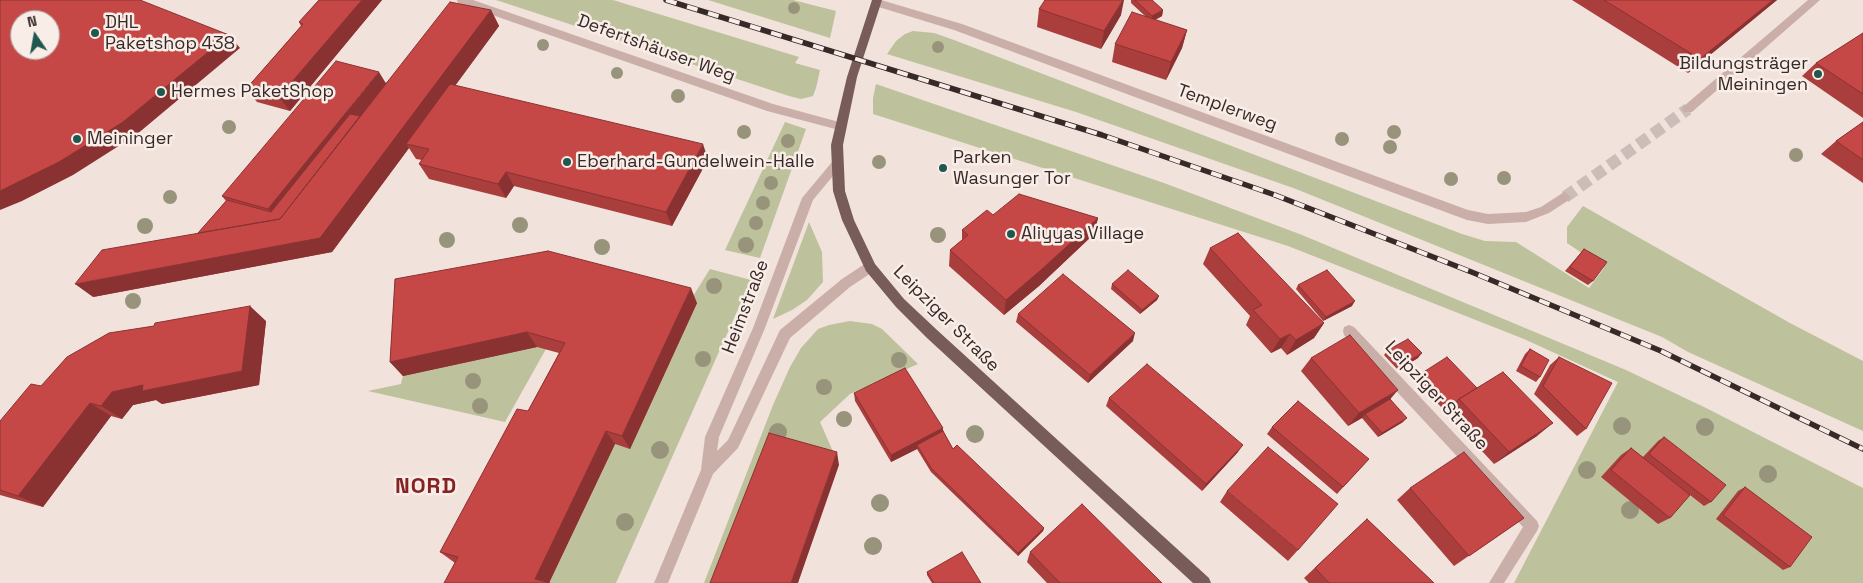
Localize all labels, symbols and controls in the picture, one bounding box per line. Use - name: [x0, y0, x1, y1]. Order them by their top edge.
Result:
- north arrow: [10, 10, 60, 60]
- street label: Defertshäuser Weg: [574, 10, 738, 88]
- text: N: [26, 12, 39, 31]
- place label: DHL Paketshop 438: [105, 12, 235, 54]
- marker: DHL Paketshop 438: [89, 27, 101, 39]
- place label: Bildungsträger Meiningen: [1679, 53, 1808, 96]
- marker: Bildungsträger Meiningen: [1812, 68, 1824, 80]
- street label: Templerweg: [1174, 80, 1280, 136]
- place label: Hermes PaketShop: [171, 81, 334, 103]
- marker: Hermes PaketShop: [155, 86, 167, 98]
- place label: Meininger: [87, 128, 173, 150]
- marker: Meininger: [71, 133, 83, 145]
- place label: Parken Wasunger Tor: [953, 147, 1071, 190]
- place label: Eberhard-Gundelwein-Halle: [577, 151, 815, 173]
- marker: Eberhard-Gundelwein-Halle: [561, 156, 573, 168]
- marker: Parken Wasunger Tor: [937, 162, 949, 174]
- place label: Aliyyas Village: [1021, 223, 1144, 245]
- marker: Aliyyas Village: [1005, 228, 1017, 240]
- street label: Heimstraße: [718, 257, 774, 357]
- street label: Leipziger Straße: [888, 261, 1004, 377]
- street label: Leipziger Straße: [1380, 337, 1492, 455]
- district label: NORD: [394, 474, 458, 500]

